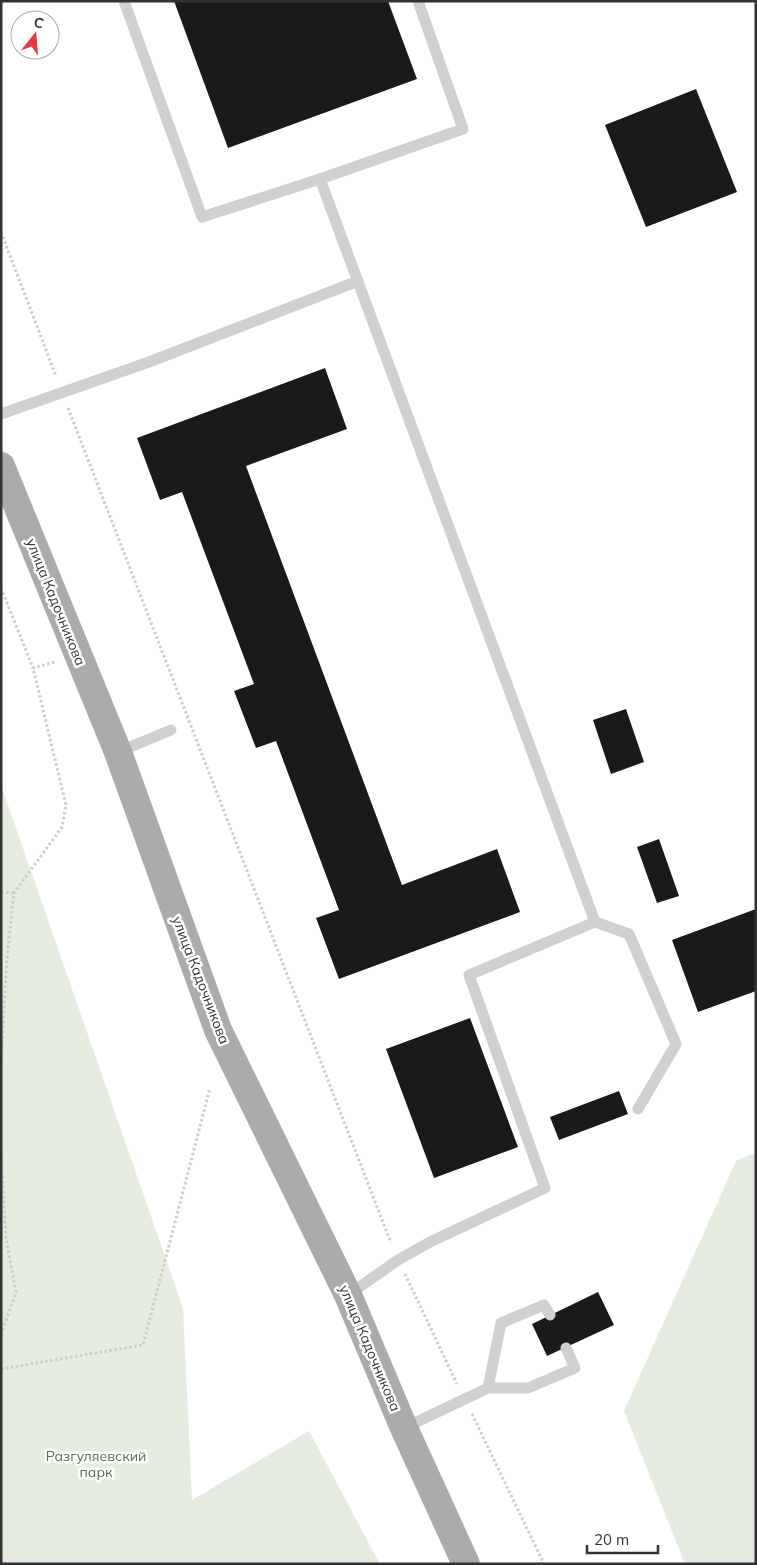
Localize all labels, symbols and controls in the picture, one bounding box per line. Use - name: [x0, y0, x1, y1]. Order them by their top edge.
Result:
- north arrow: [10, 10, 60, 60]
- text: С: [32, 13, 46, 33]
- street label: улица Кадочникова: [22, 536, 90, 668]
- street label: улица Кадочникова: [168, 914, 234, 1046]
- street label: улица Кадочникова: [335, 1282, 405, 1414]
- park label: Разгуляевский парк: [46, 1447, 146, 1481]
- scale bar: [587, 1522, 658, 1554]
- text: 20 m: [594, 1530, 629, 1549]

